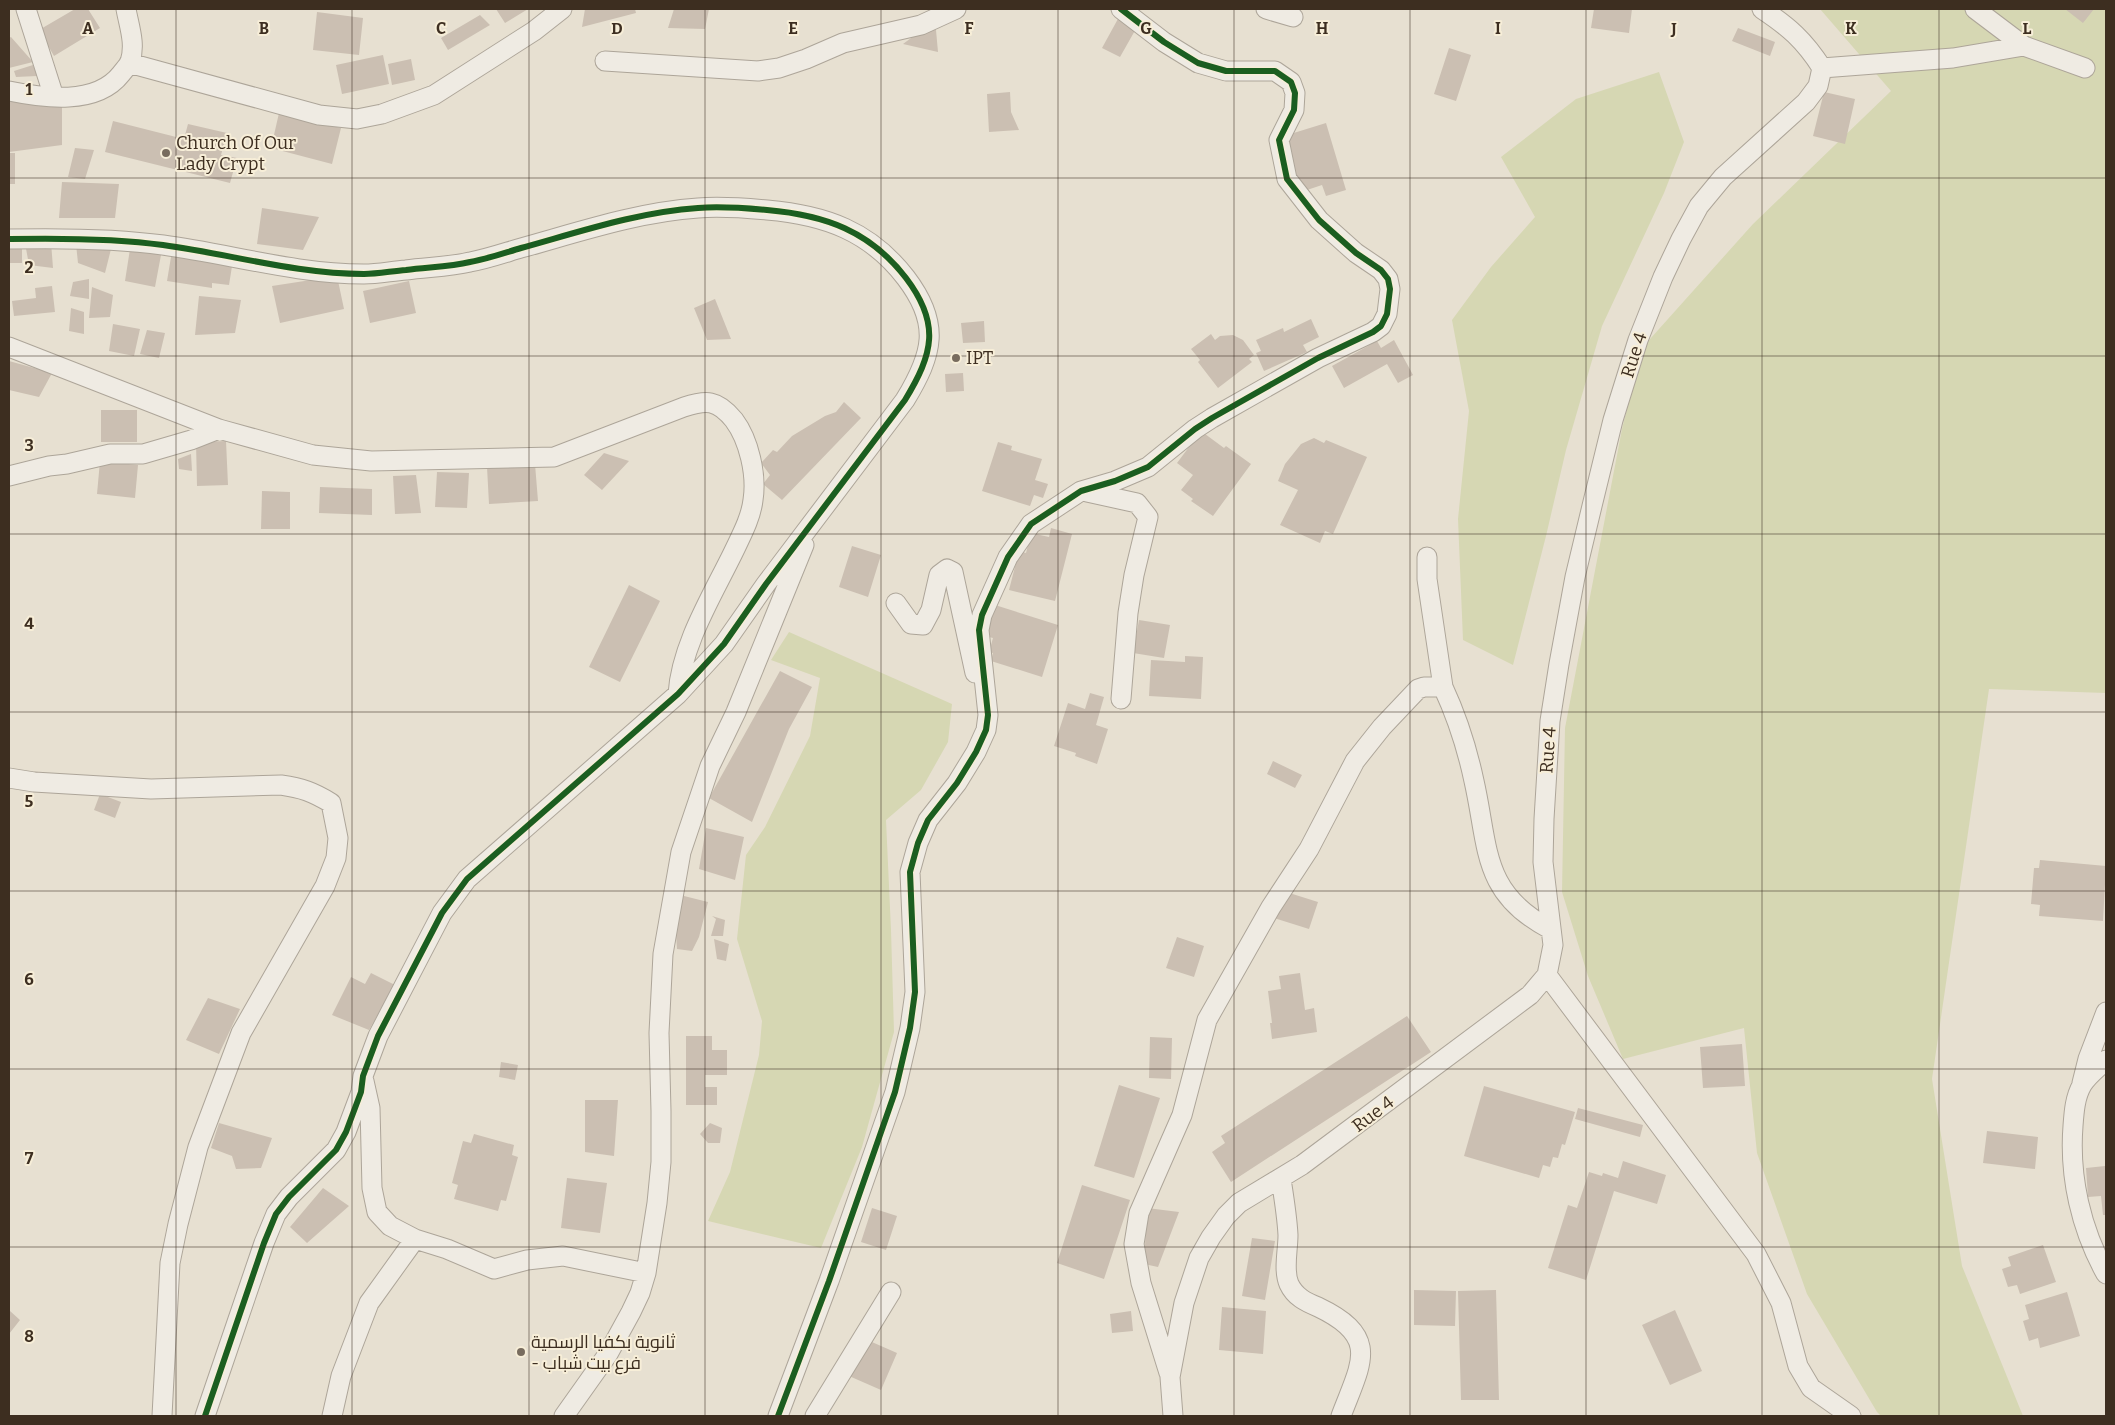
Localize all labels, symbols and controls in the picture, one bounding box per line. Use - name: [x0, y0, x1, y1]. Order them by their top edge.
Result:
- text: A: [82, 19, 94, 38]
- text: B: [259, 19, 269, 38]
- text: C: [436, 19, 446, 38]
- text: D: [611, 19, 623, 38]
- text: E: [788, 19, 798, 38]
- text: F: [965, 19, 974, 38]
- text: G: [1140, 19, 1152, 38]
- text: H: [1316, 19, 1329, 38]
- text: I: [1495, 19, 1501, 38]
- text: J: [1670, 19, 1677, 38]
- text: K: [1845, 19, 1857, 38]
- text: L: [2023, 19, 2032, 38]
- text: 1: [26, 80, 33, 99]
- place label: Church Of Our Lady Crypt: [176, 132, 296, 175]
- marker: Church Of Our Lady Crypt: [160, 147, 172, 159]
- text: 2: [24, 258, 34, 277]
- street label: Rue 4: [1616, 329, 1652, 381]
- place label: IPT: [966, 347, 994, 369]
- marker: IPT: [950, 352, 962, 364]
- text: 3: [24, 436, 34, 455]
- text: 4: [24, 614, 34, 633]
- street label: Rue 4: [1535, 725, 1561, 774]
- text: 5: [25, 792, 34, 811]
- text: 6: [24, 970, 34, 989]
- street label: Rue 4: [1348, 1091, 1399, 1137]
- text: 7: [25, 1149, 34, 1168]
- text: 8: [24, 1327, 34, 1346]
- place label: ثانوية بكفيا الرسمية - فرع بيت شباب: [531, 1331, 676, 1375]
- marker: ثانوية بكفيا الرسمية - فرع بيت شباب: [515, 1346, 527, 1358]

